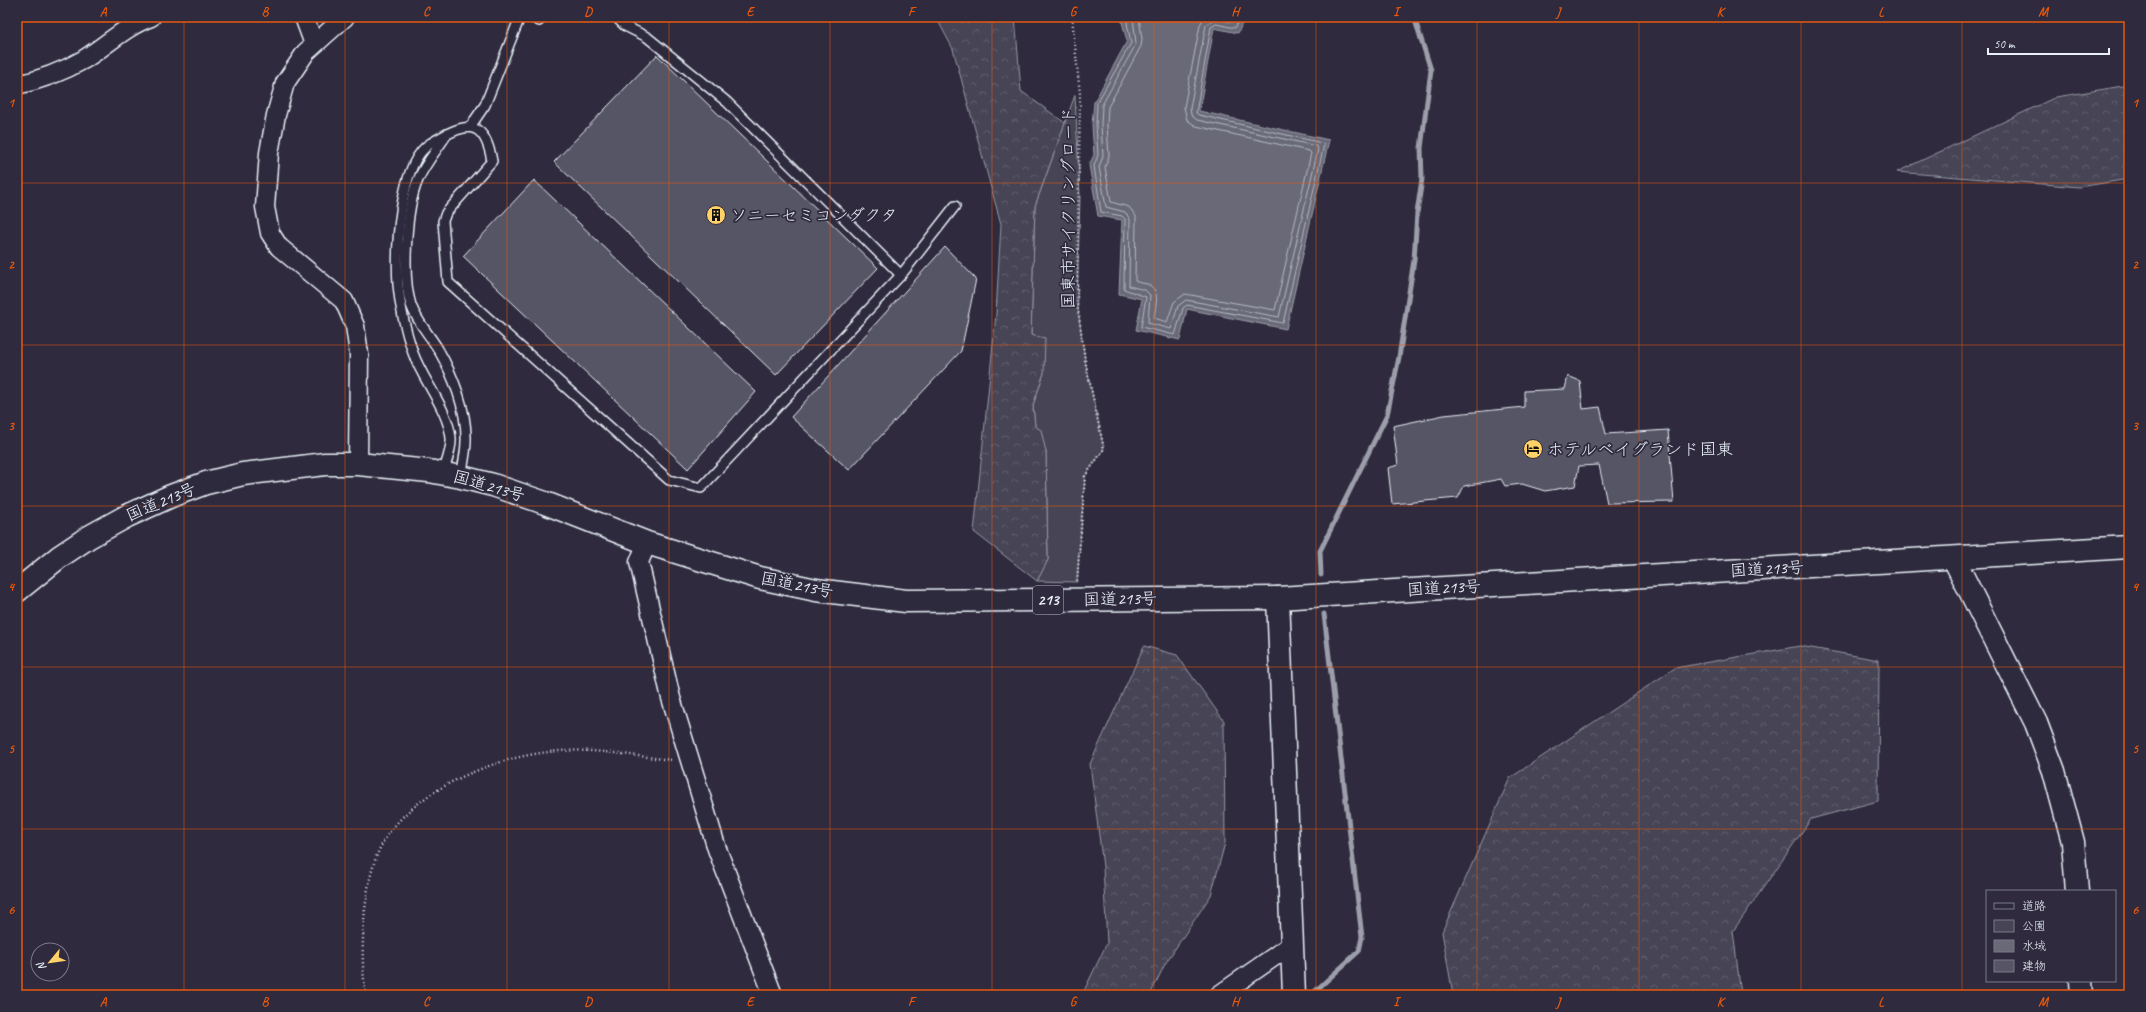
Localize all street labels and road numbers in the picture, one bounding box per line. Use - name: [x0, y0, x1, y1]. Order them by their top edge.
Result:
- street label: 国東市サイクリングロード: [1058, 107, 1079, 309]
- street label: 国道213号: [451, 466, 527, 506]
- street label: 国道213号: [123, 478, 199, 526]
- street label: 国道213号: [1730, 557, 1804, 581]
- street label: 国道213号: [759, 568, 835, 602]
- street label: 国道213号: [1407, 576, 1481, 600]
- road number: 213: [1033, 586, 1063, 614]
- street label: 国道213号: [1083, 588, 1157, 610]

